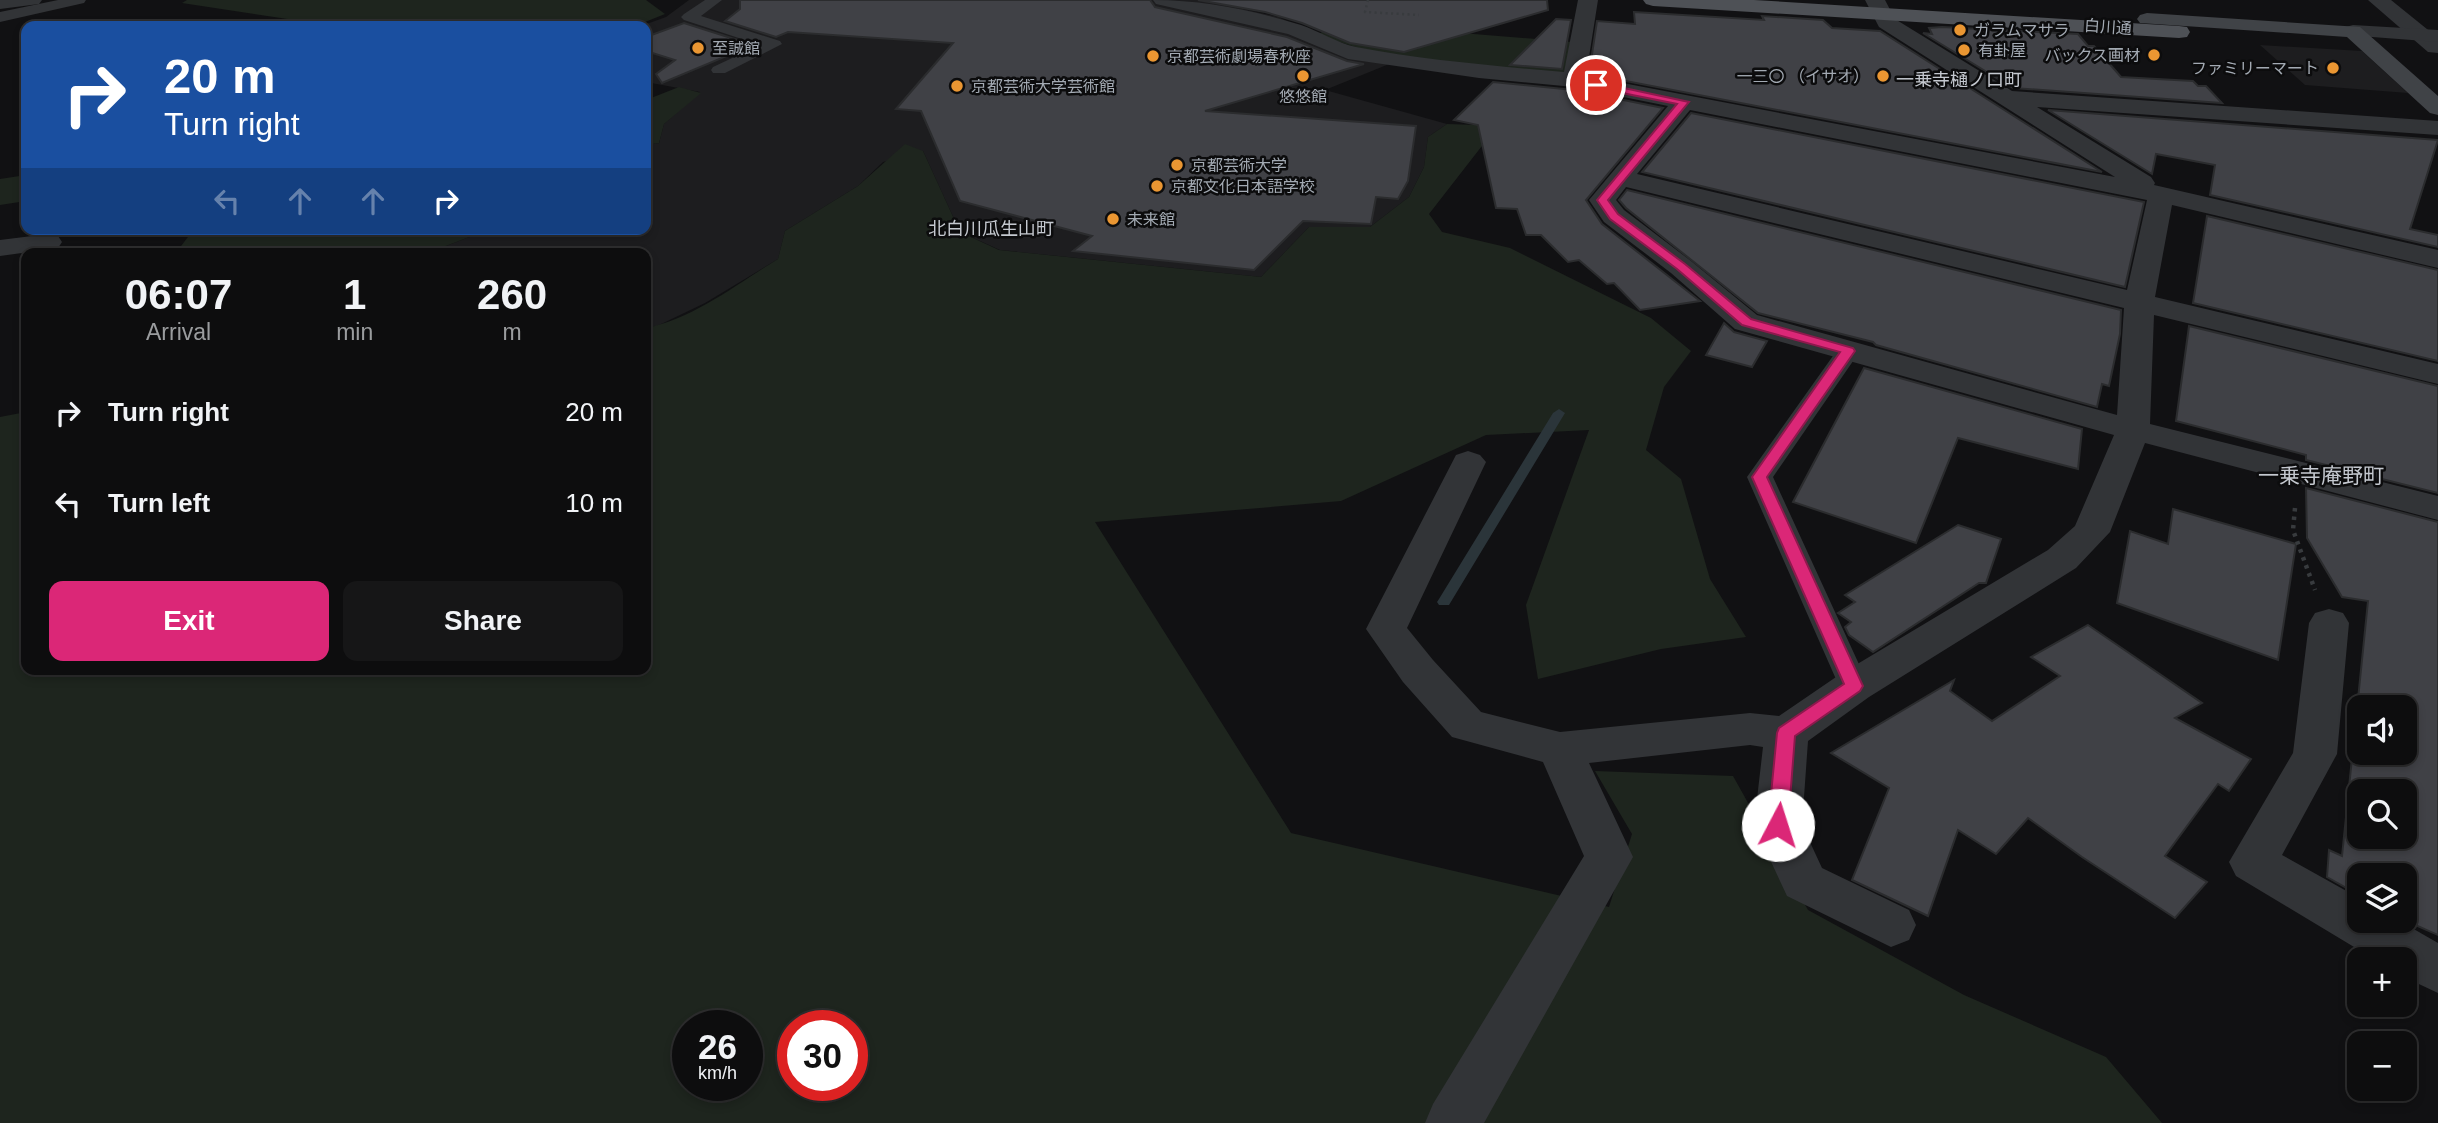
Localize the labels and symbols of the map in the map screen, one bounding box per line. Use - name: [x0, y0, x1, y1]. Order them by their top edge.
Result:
- street label: 白川通: [2083, 17, 2133, 37]
- marker: ガラムマサラ: [1952, 22, 1968, 38]
- place label: ガラムマサラ: [1974, 22, 2070, 39]
- marker: 至誠館: [690, 40, 706, 56]
- place label: 至誠館: [712, 40, 760, 57]
- marker: 有卦屋: [1956, 42, 1972, 58]
- place label: 有卦屋: [1978, 42, 2026, 59]
- place label: バックス画材: [2044, 47, 2140, 64]
- marker: バックス画材: [2146, 47, 2162, 63]
- marker: 京都芸術劇場春秋座: [1145, 48, 1161, 64]
- place label: 京都芸術劇場春秋座: [1167, 48, 1311, 65]
- pin: [1566, 55, 1626, 115]
- place label: ファミリーマート: [2191, 60, 2319, 77]
- marker: ファミリーマート: [2325, 60, 2341, 76]
- marker: 悠悠館: [1295, 68, 1311, 84]
- place label: 一三〇 （イサオ）: [1737, 68, 1869, 85]
- marker: 一三〇 （イサオ）: [1875, 68, 1891, 84]
- district label: 一乗寺樋ノ口町: [1896, 70, 2022, 90]
- marker: 京都芸術大学芸術館: [949, 78, 965, 94]
- place label: 京都芸術大学芸術館: [971, 78, 1115, 95]
- place label: 悠悠館: [1279, 88, 1327, 105]
- marker: 京都芸術大学: [1169, 157, 1185, 173]
- place label: 京都芸術大学: [1191, 157, 1287, 174]
- marker: 京都文化日本語学校: [1149, 178, 1165, 194]
- place label: 京都文化日本語学校: [1171, 178, 1315, 195]
- marker: 未来館: [1105, 211, 1121, 227]
- place label: 未来館: [1127, 211, 1175, 228]
- district label: 北白川瓜生山町: [928, 219, 1054, 239]
- district label: 一乗寺庵野町: [2258, 464, 2384, 487]
- position arrow: [1741, 788, 1815, 862]
- speed limit sign: 30: [777, 1010, 868, 1101]

